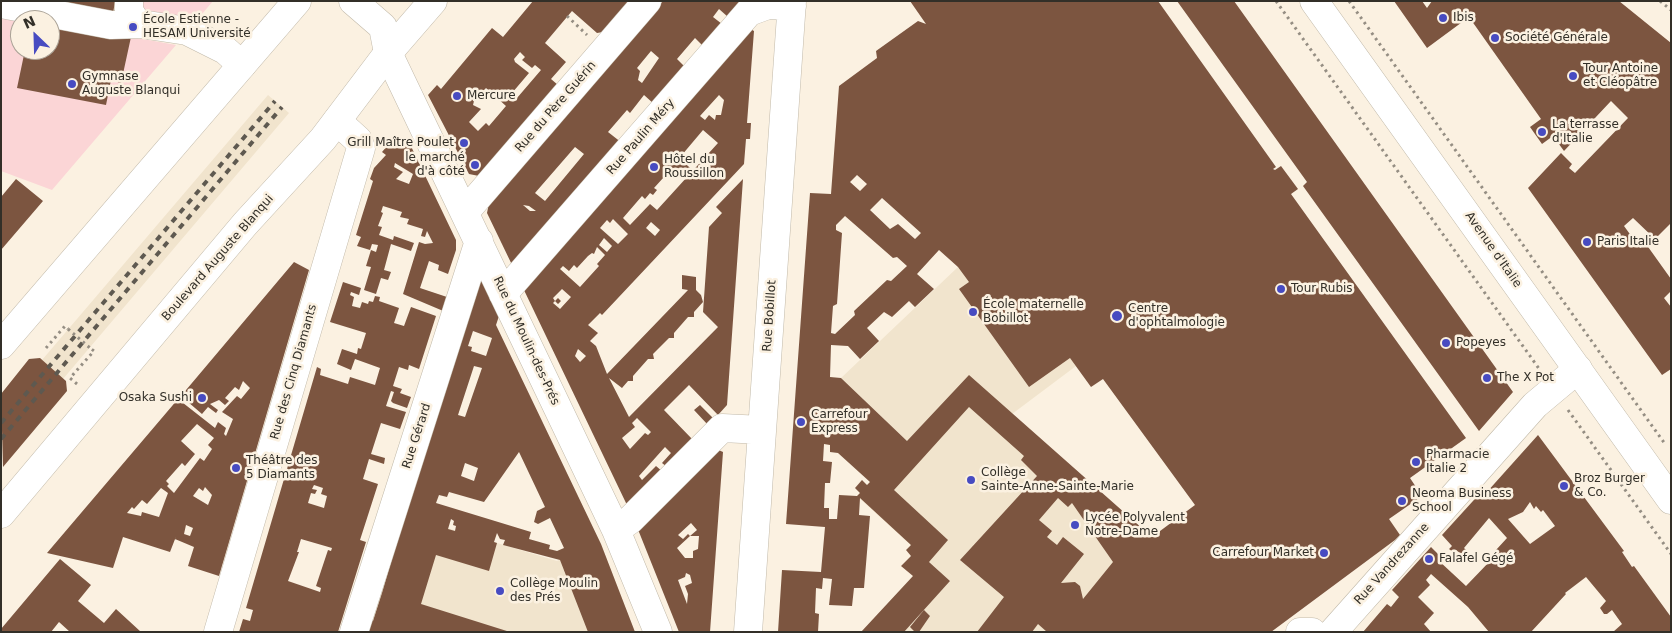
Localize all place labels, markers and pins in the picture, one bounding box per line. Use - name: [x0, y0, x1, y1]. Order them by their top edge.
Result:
- place label: Ibis: [1453, 11, 1474, 25]
- marker: Ibis: [1437, 12, 1449, 24]
- place label: École Estienne - HESAM Université: [143, 13, 251, 41]
- marker: École Estienne - HESAM Université: [127, 21, 139, 33]
- place label: Société Générale: [1505, 31, 1608, 45]
- marker: Société Générale: [1489, 32, 1501, 44]
- place label: Tour Antoine et Cléopâtre: [1583, 62, 1658, 90]
- place label: Gymnase Auguste Blanqui: [82, 70, 180, 98]
- marker: Tour Antoine et Cléopâtre: [1567, 70, 1579, 82]
- marker: Gymnase Auguste Blanqui: [66, 78, 78, 90]
- place label: Mercure: [467, 89, 516, 103]
- marker: Mercure: [451, 90, 463, 102]
- place label: La terrasse d'Italie: [1552, 118, 1619, 146]
- marker: La terrasse d'Italie: [1536, 126, 1548, 138]
- place label: Grill Maître Poulet: [347, 136, 454, 150]
- marker: Grill Maître Poulet: [458, 137, 470, 149]
- place label: le marché d'à côté: [405, 151, 465, 179]
- place label: Hôtel du Roussillon: [664, 153, 724, 181]
- marker: le marché d'à côté: [469, 159, 481, 171]
- marker: Hôtel du Roussillon: [648, 161, 660, 173]
- place label: Paris Italie: [1597, 235, 1659, 249]
- marker: Paris Italie: [1581, 236, 1593, 248]
- place label: Tour Rubis: [1291, 282, 1353, 296]
- marker: Tour Rubis: [1275, 283, 1287, 295]
- place label: École maternelle Bobillot: [983, 298, 1084, 326]
- place label: Centre d'ophtalmologie: [1128, 302, 1225, 330]
- marker: École maternelle Bobillot: [967, 306, 979, 318]
- marker: Centre d'ophtalmologie: [1110, 309, 1124, 323]
- place label: Popeyes: [1456, 336, 1506, 350]
- marker: Popeyes: [1440, 337, 1452, 349]
- place label: The X Pot: [1497, 371, 1554, 385]
- marker: The X Pot: [1481, 372, 1493, 384]
- place label: Osaka Sushi: [119, 391, 192, 405]
- marker: Osaka Sushi: [196, 392, 208, 404]
- place label: Carrefour Express: [811, 408, 868, 436]
- marker: Carrefour Express: [795, 416, 807, 428]
- place label: Pharmacie Italie 2: [1426, 448, 1489, 476]
- place label: Théâtre des 5 Diamants: [246, 454, 317, 482]
- marker: Pharmacie Italie 2: [1410, 456, 1422, 468]
- marker: Théâtre des 5 Diamants: [230, 462, 242, 474]
- place label: Collège Sainte-Anne-Sainte-Marie: [981, 466, 1134, 494]
- place label: Broz Burger & Co.: [1574, 472, 1645, 500]
- marker: Collège Sainte-Anne-Sainte-Marie: [965, 474, 977, 486]
- marker: Broz Burger & Co.: [1558, 480, 1570, 492]
- place label: Neoma Business School: [1412, 487, 1511, 515]
- marker: Neoma Business School: [1396, 495, 1408, 507]
- place label: Lycée Polyvalent Notre-Dame: [1085, 511, 1185, 539]
- marker: Lycée Polyvalent Notre-Dame: [1069, 519, 1081, 531]
- place label: Carrefour Market: [1212, 546, 1314, 560]
- marker: Carrefour Market: [1318, 547, 1330, 559]
- place label: Falafel Gégé: [1439, 552, 1513, 566]
- marker: Falafel Gégé: [1423, 553, 1435, 565]
- place label: Collège Moulin des Prés: [510, 577, 598, 605]
- marker: Collège Moulin des Prés: [494, 585, 506, 597]

